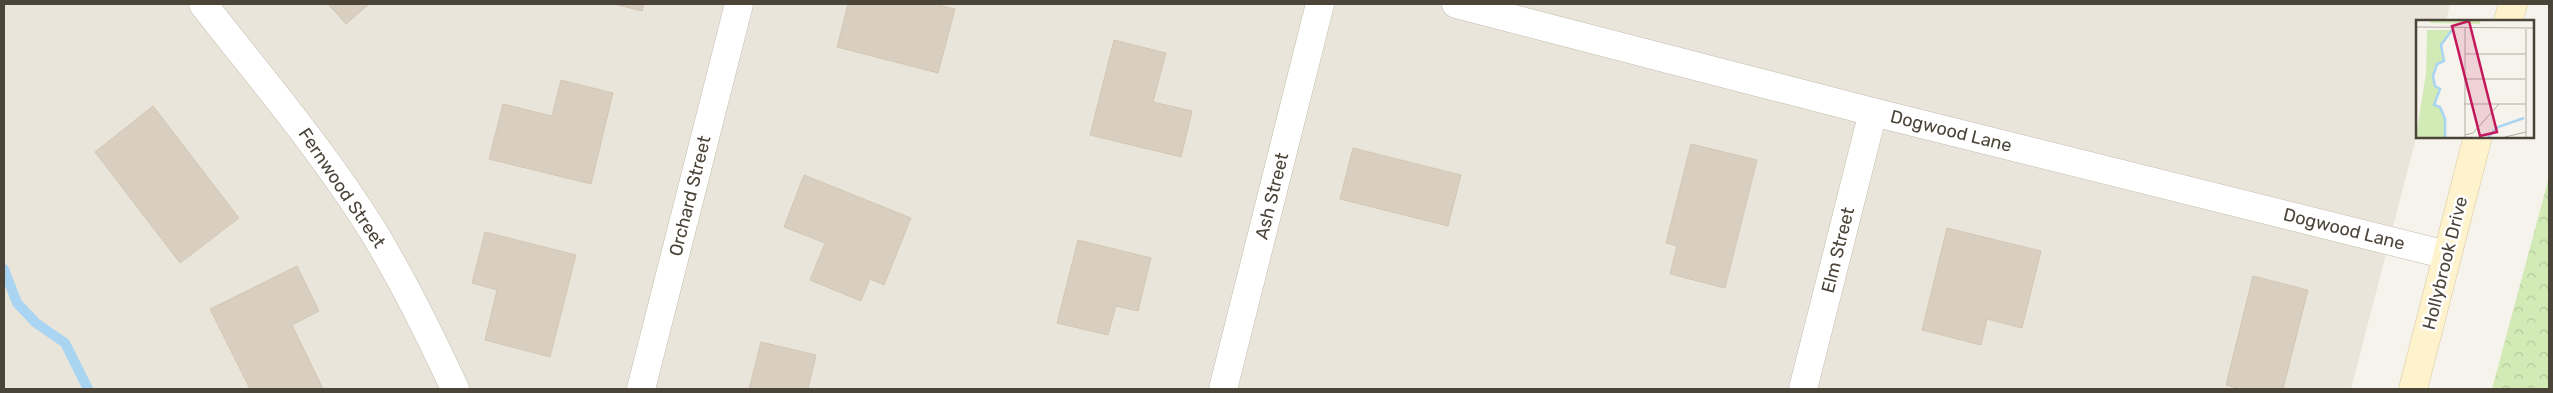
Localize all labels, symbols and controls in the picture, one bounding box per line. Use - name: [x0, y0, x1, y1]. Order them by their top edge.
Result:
- inset map: [2416, 20, 2533, 138]
- street label: Dogwood Lane: [1888, 105, 2014, 157]
- street label: Fernwood Street: [294, 124, 390, 252]
- street label: Orchard Street: [664, 133, 716, 259]
- street label: Ash Street: [1251, 150, 1293, 242]
- street label: Hollybrook Drive: [2418, 194, 2472, 332]
- street label: Dogwood Lane: [2281, 203, 2407, 255]
- street label: Elm Street: [1817, 205, 1859, 295]

